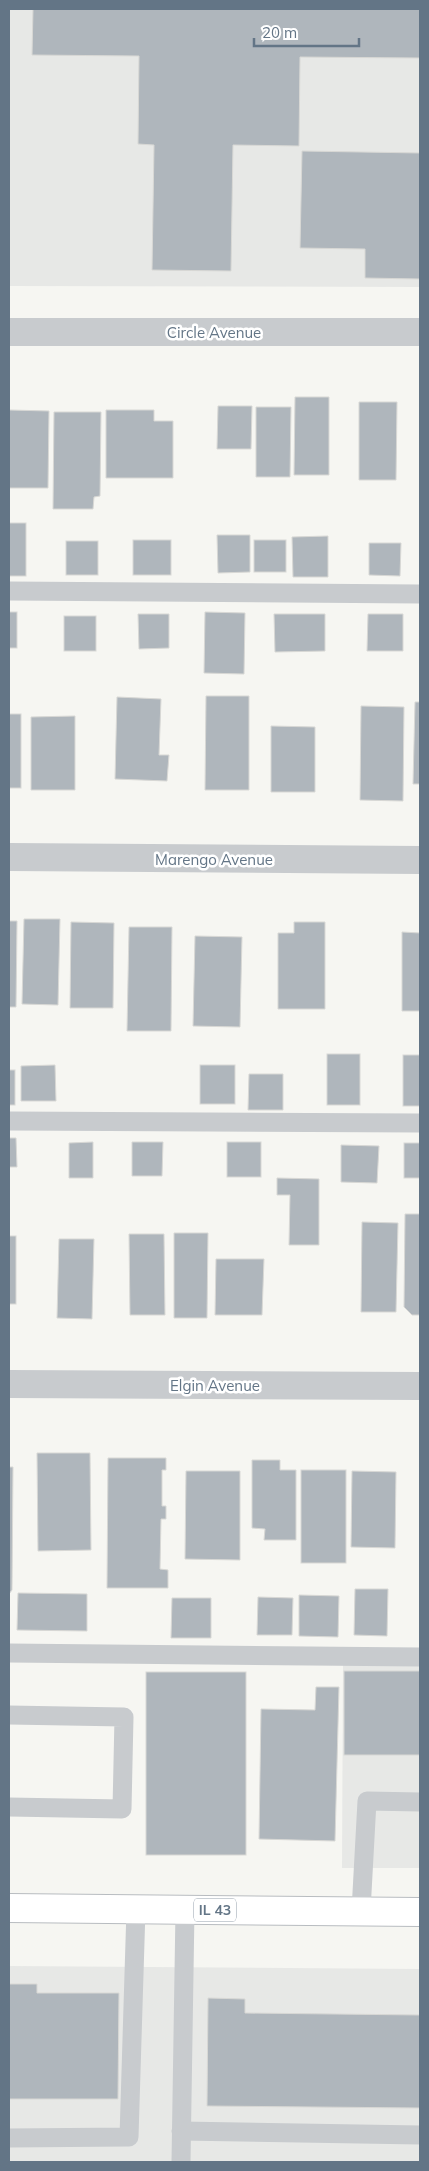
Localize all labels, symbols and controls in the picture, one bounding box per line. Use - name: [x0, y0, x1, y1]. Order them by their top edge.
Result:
- scale bar: [254, 15, 359, 47]
- text: 20 m: [262, 23, 297, 42]
- street label: Circle Avenue: [167, 323, 261, 342]
- street label: Marengo Avenue: [155, 850, 273, 869]
- street label: Elgin Avenue: [170, 1376, 260, 1395]
- road number: IL 43: [194, 1898, 236, 1922]

